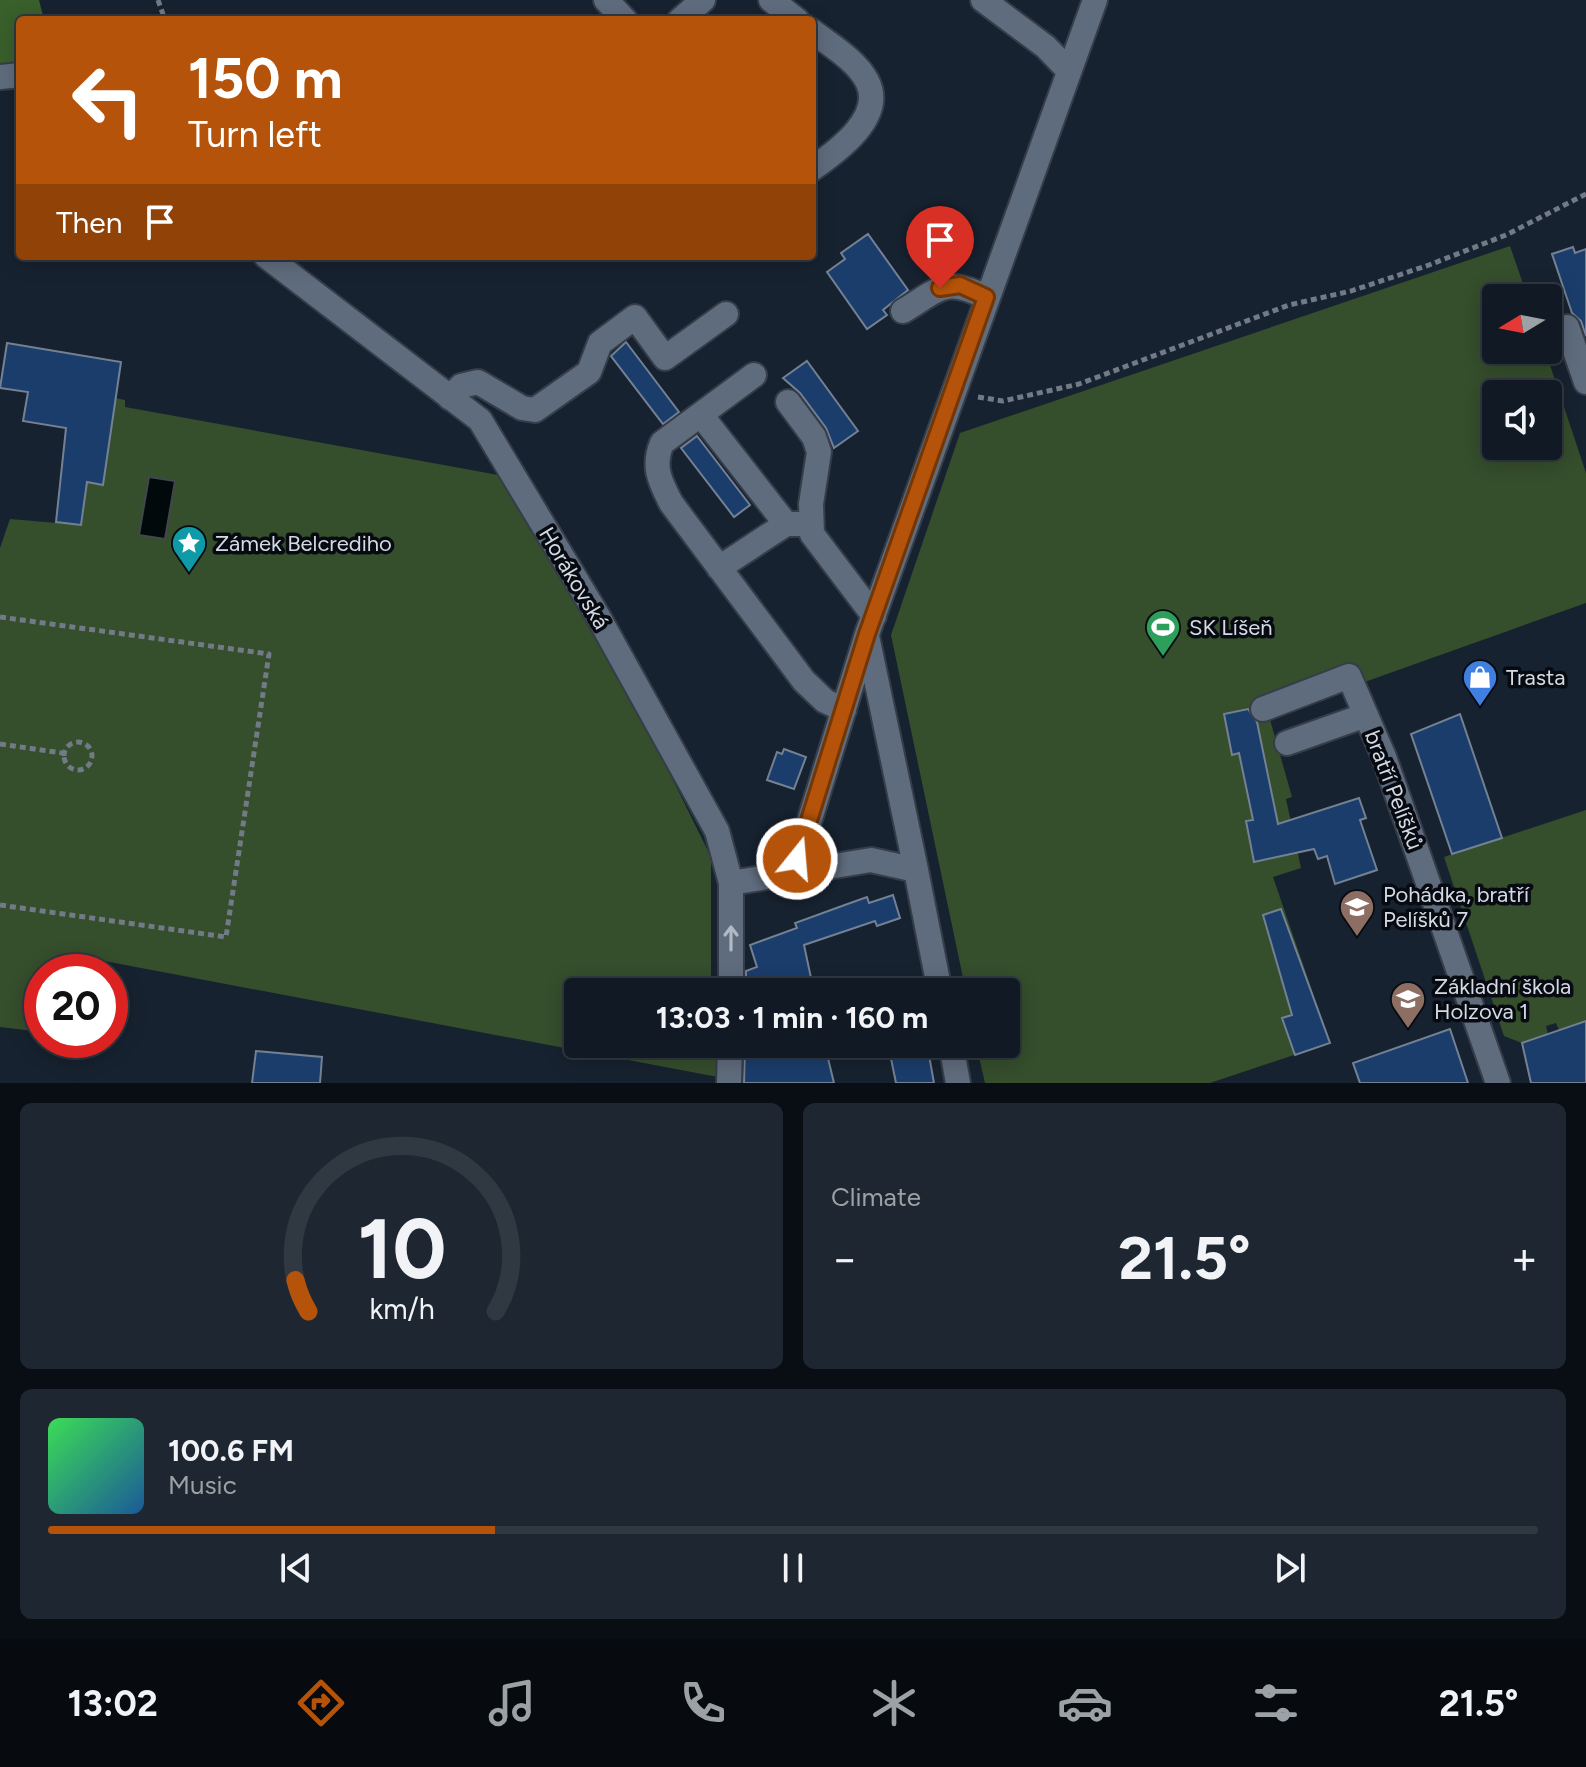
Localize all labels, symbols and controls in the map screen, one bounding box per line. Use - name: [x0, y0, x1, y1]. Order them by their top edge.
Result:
- text: 150 m: [188, 45, 343, 112]
- icon: left: [56, 48, 160, 152]
- text: Turn left: [188, 113, 322, 156]
- icon: arrive: [138, 200, 182, 244]
- text: Then: [56, 204, 122, 241]
- pin: [906, 206, 974, 288]
- icon: arrive: [918, 218, 962, 262]
- north arrow: [1482, 284, 1562, 364]
- map controls: [1482, 284, 1562, 460]
- button: sound: [1482, 380, 1562, 460]
- street label: Horákovská: [533, 522, 615, 634]
- place icon: Zámek Belcrediho: [170, 524, 208, 574]
- place label: Zámek Belcrediho: [215, 530, 392, 557]
- sports icon: SK Líšeň: [1144, 608, 1182, 658]
- place label: SK Líšeň: [1189, 614, 1273, 641]
- shop icon: Trasta: [1461, 658, 1499, 708]
- place label: Trasta: [1506, 664, 1566, 691]
- street label: bratří Pelíšků: [1359, 727, 1429, 853]
- position arrow: [755, 817, 839, 901]
- place label: Pohádka, bratří Pelíšků 7: [1383, 881, 1530, 933]
- school or university icon: Pohádka, bratří Pelíšků 7: [1338, 888, 1376, 938]
- one-way arrow: [723, 925, 739, 952]
- speed limit sign: 20: [24, 954, 128, 1058]
- place label: Základní škola Holzova 1: [1434, 973, 1571, 1025]
- school or university icon: Základní škola Holzova 1: [1389, 980, 1427, 1030]
- text: 13:03 · 1 min · 160 m: [656, 999, 928, 1036]
- text: Climate: [831, 1181, 921, 1213]
- text: 10: [357, 1199, 446, 1299]
- text: 21.5°: [1118, 1222, 1251, 1294]
- text: −: [831, 1232, 858, 1285]
- text: +: [1511, 1232, 1538, 1285]
- text: km/h: [369, 1292, 434, 1326]
- text: 100.6 FM: [168, 1432, 294, 1469]
- text: Music: [168, 1469, 237, 1501]
- icon: previous: [274, 1546, 318, 1590]
- icon: pause: [771, 1546, 815, 1590]
- icon: next: [1268, 1546, 1312, 1590]
- icon: directions: [293, 1675, 349, 1731]
- icon: music: [484, 1675, 540, 1731]
- icon: phone: [675, 1675, 731, 1731]
- icon: climate: [866, 1675, 922, 1731]
- icon: car: [1057, 1675, 1113, 1731]
- icon: filters: [1248, 1675, 1304, 1731]
- text: 13:02: [68, 1682, 158, 1725]
- text: 21.5°: [1439, 1682, 1518, 1725]

